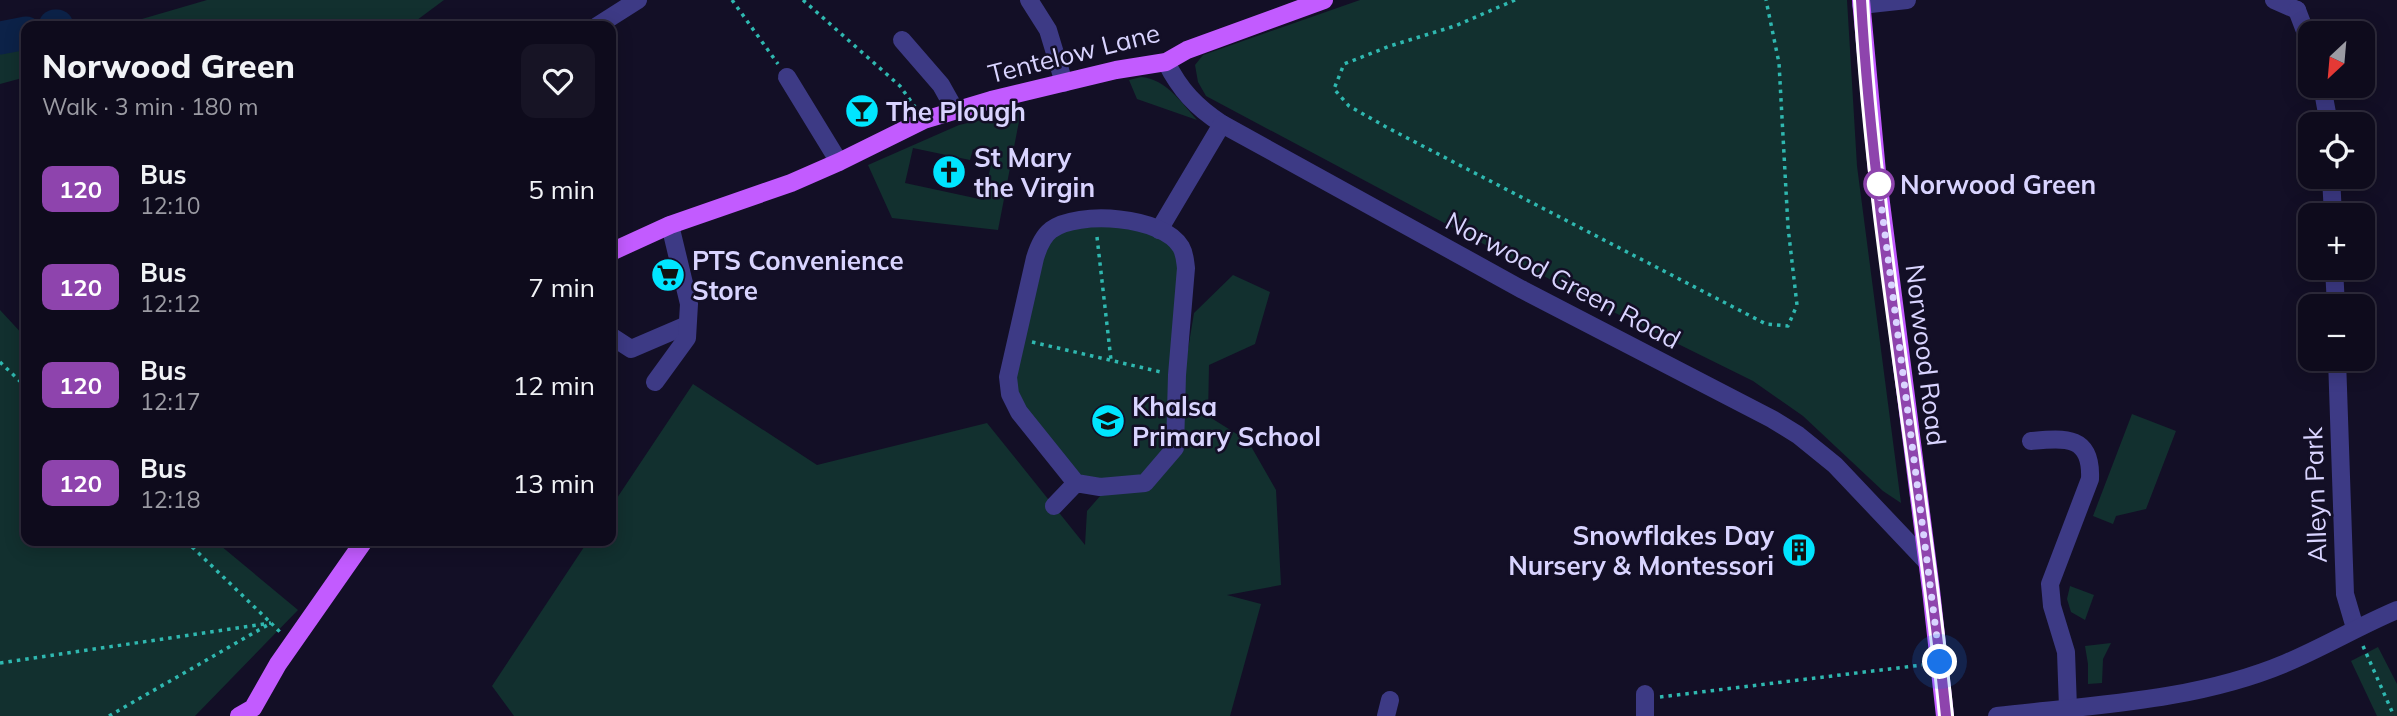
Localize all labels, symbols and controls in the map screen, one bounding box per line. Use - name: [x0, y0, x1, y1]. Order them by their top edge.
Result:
- street label: Tentelow Lane: [985, 16, 1163, 90]
- north arrow: [2298, 21, 2375, 98]
- map controls: [2298, 21, 2375, 371]
- button: heart: [521, 44, 595, 118]
- text: Norwood Green: [42, 45, 295, 86]
- text: Walk · 3 min · 180 m: [42, 92, 259, 121]
- bar icon: The Plough: [843, 92, 881, 130]
- place label: The Plough: [886, 95, 1026, 128]
- button: locate: [2298, 112, 2375, 189]
- place label: St Mary the Virgin: [974, 141, 1095, 204]
- church icon: St Mary the Virgin: [930, 153, 968, 191]
- text: Bus: [140, 158, 186, 191]
- place label: Norwood Green: [1900, 168, 2096, 201]
- marker: Norwood Green: [1864, 169, 1894, 199]
- text: 5 min: [528, 173, 595, 206]
- text: 120: [59, 174, 102, 204]
- text: 12:10: [140, 191, 200, 220]
- button: +: [2298, 203, 2375, 280]
- street label: Norwood Green Road: [1440, 204, 1686, 356]
- place label: PTS Convenience Store: [692, 244, 904, 307]
- text: Bus: [140, 256, 186, 289]
- supermarket icon: PTS Convenience Store: [649, 256, 687, 294]
- street label: Norwood Road: [1898, 262, 1954, 448]
- text: 7 min: [528, 271, 595, 304]
- text: 120: [59, 272, 102, 302]
- text: 12:12: [140, 289, 200, 318]
- button: −: [2298, 294, 2375, 371]
- text: Bus: [140, 354, 186, 387]
- text: 12 min: [513, 369, 595, 402]
- text: 120: [59, 370, 102, 400]
- text: 12:17: [140, 387, 200, 416]
- place label: Khalsa Primary School: [1132, 390, 1321, 453]
- school or university icon: Khalsa Primary School: [1089, 402, 1127, 440]
- street label: Alleyn Park: [2296, 426, 2334, 564]
- text: Bus: [140, 452, 186, 485]
- text: 13 min: [513, 467, 595, 500]
- text: 120: [59, 468, 102, 498]
- text: 12:18: [140, 485, 200, 514]
- place label: Snowflakes Day Nursery & Montessori: [1508, 519, 1775, 582]
- building icon: Snowflakes Day Nursery & Montessori: [1780, 531, 1818, 569]
- your location: [1922, 644, 1957, 679]

